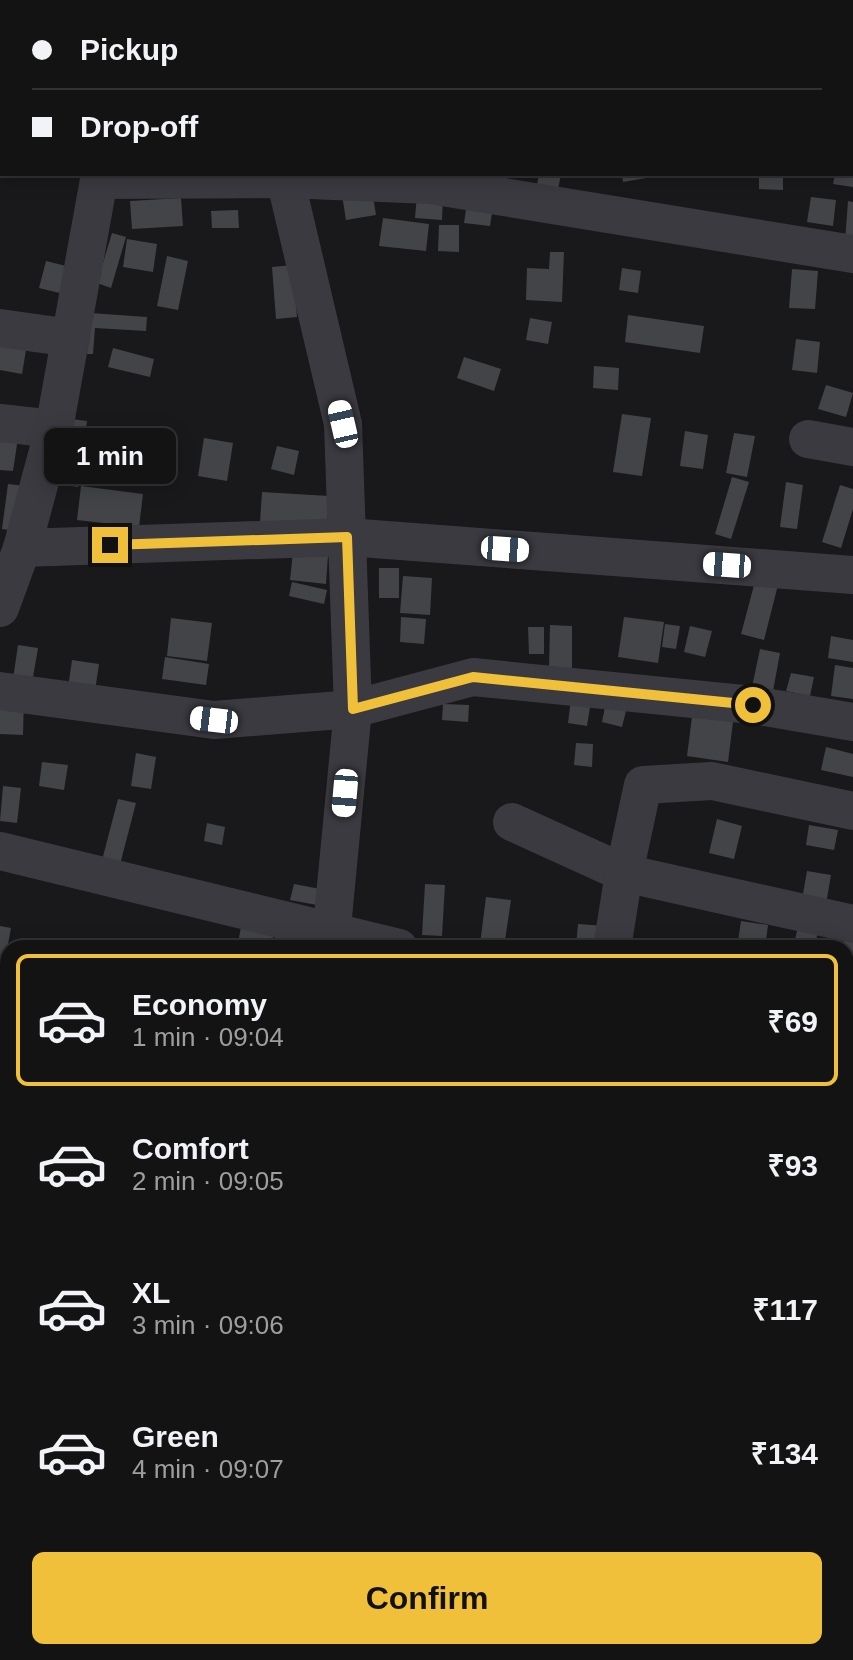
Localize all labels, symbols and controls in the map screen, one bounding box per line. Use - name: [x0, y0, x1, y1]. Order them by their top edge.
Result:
- text: Pickup: [80, 33, 178, 66]
- text: Drop-off: [80, 110, 198, 143]
- car: [326, 398, 360, 450]
- callout: 1 min: [44, 429, 176, 485]
- text: 1 min: [76, 441, 144, 471]
- route end: [92, 527, 128, 563]
- car: [480, 535, 530, 563]
- car: [702, 551, 752, 579]
- route start: [735, 687, 771, 723]
- car: [189, 705, 239, 735]
- car: [331, 768, 359, 818]
- icon: car: [36, 984, 108, 1056]
- text: Economy: [132, 988, 267, 1021]
- text: ₹69: [767, 1005, 818, 1038]
- text: 1 min · 09:04: [132, 1022, 284, 1052]
- icon: car: [36, 1128, 108, 1200]
- text: Comfort: [132, 1132, 249, 1165]
- text: ₹93: [767, 1149, 818, 1182]
- text: 2 min · 09:05: [132, 1166, 284, 1196]
- icon: car: [36, 1272, 108, 1344]
- text: XL: [132, 1276, 170, 1309]
- text: ₹117: [752, 1293, 818, 1326]
- text: 3 min · 09:06: [132, 1310, 284, 1340]
- icon: car: [36, 1416, 108, 1488]
- text: Green: [132, 1420, 219, 1453]
- text: ₹134: [751, 1437, 818, 1470]
- text: 4 min · 09:07: [132, 1454, 284, 1484]
- button: Confirm: [32, 1552, 822, 1644]

